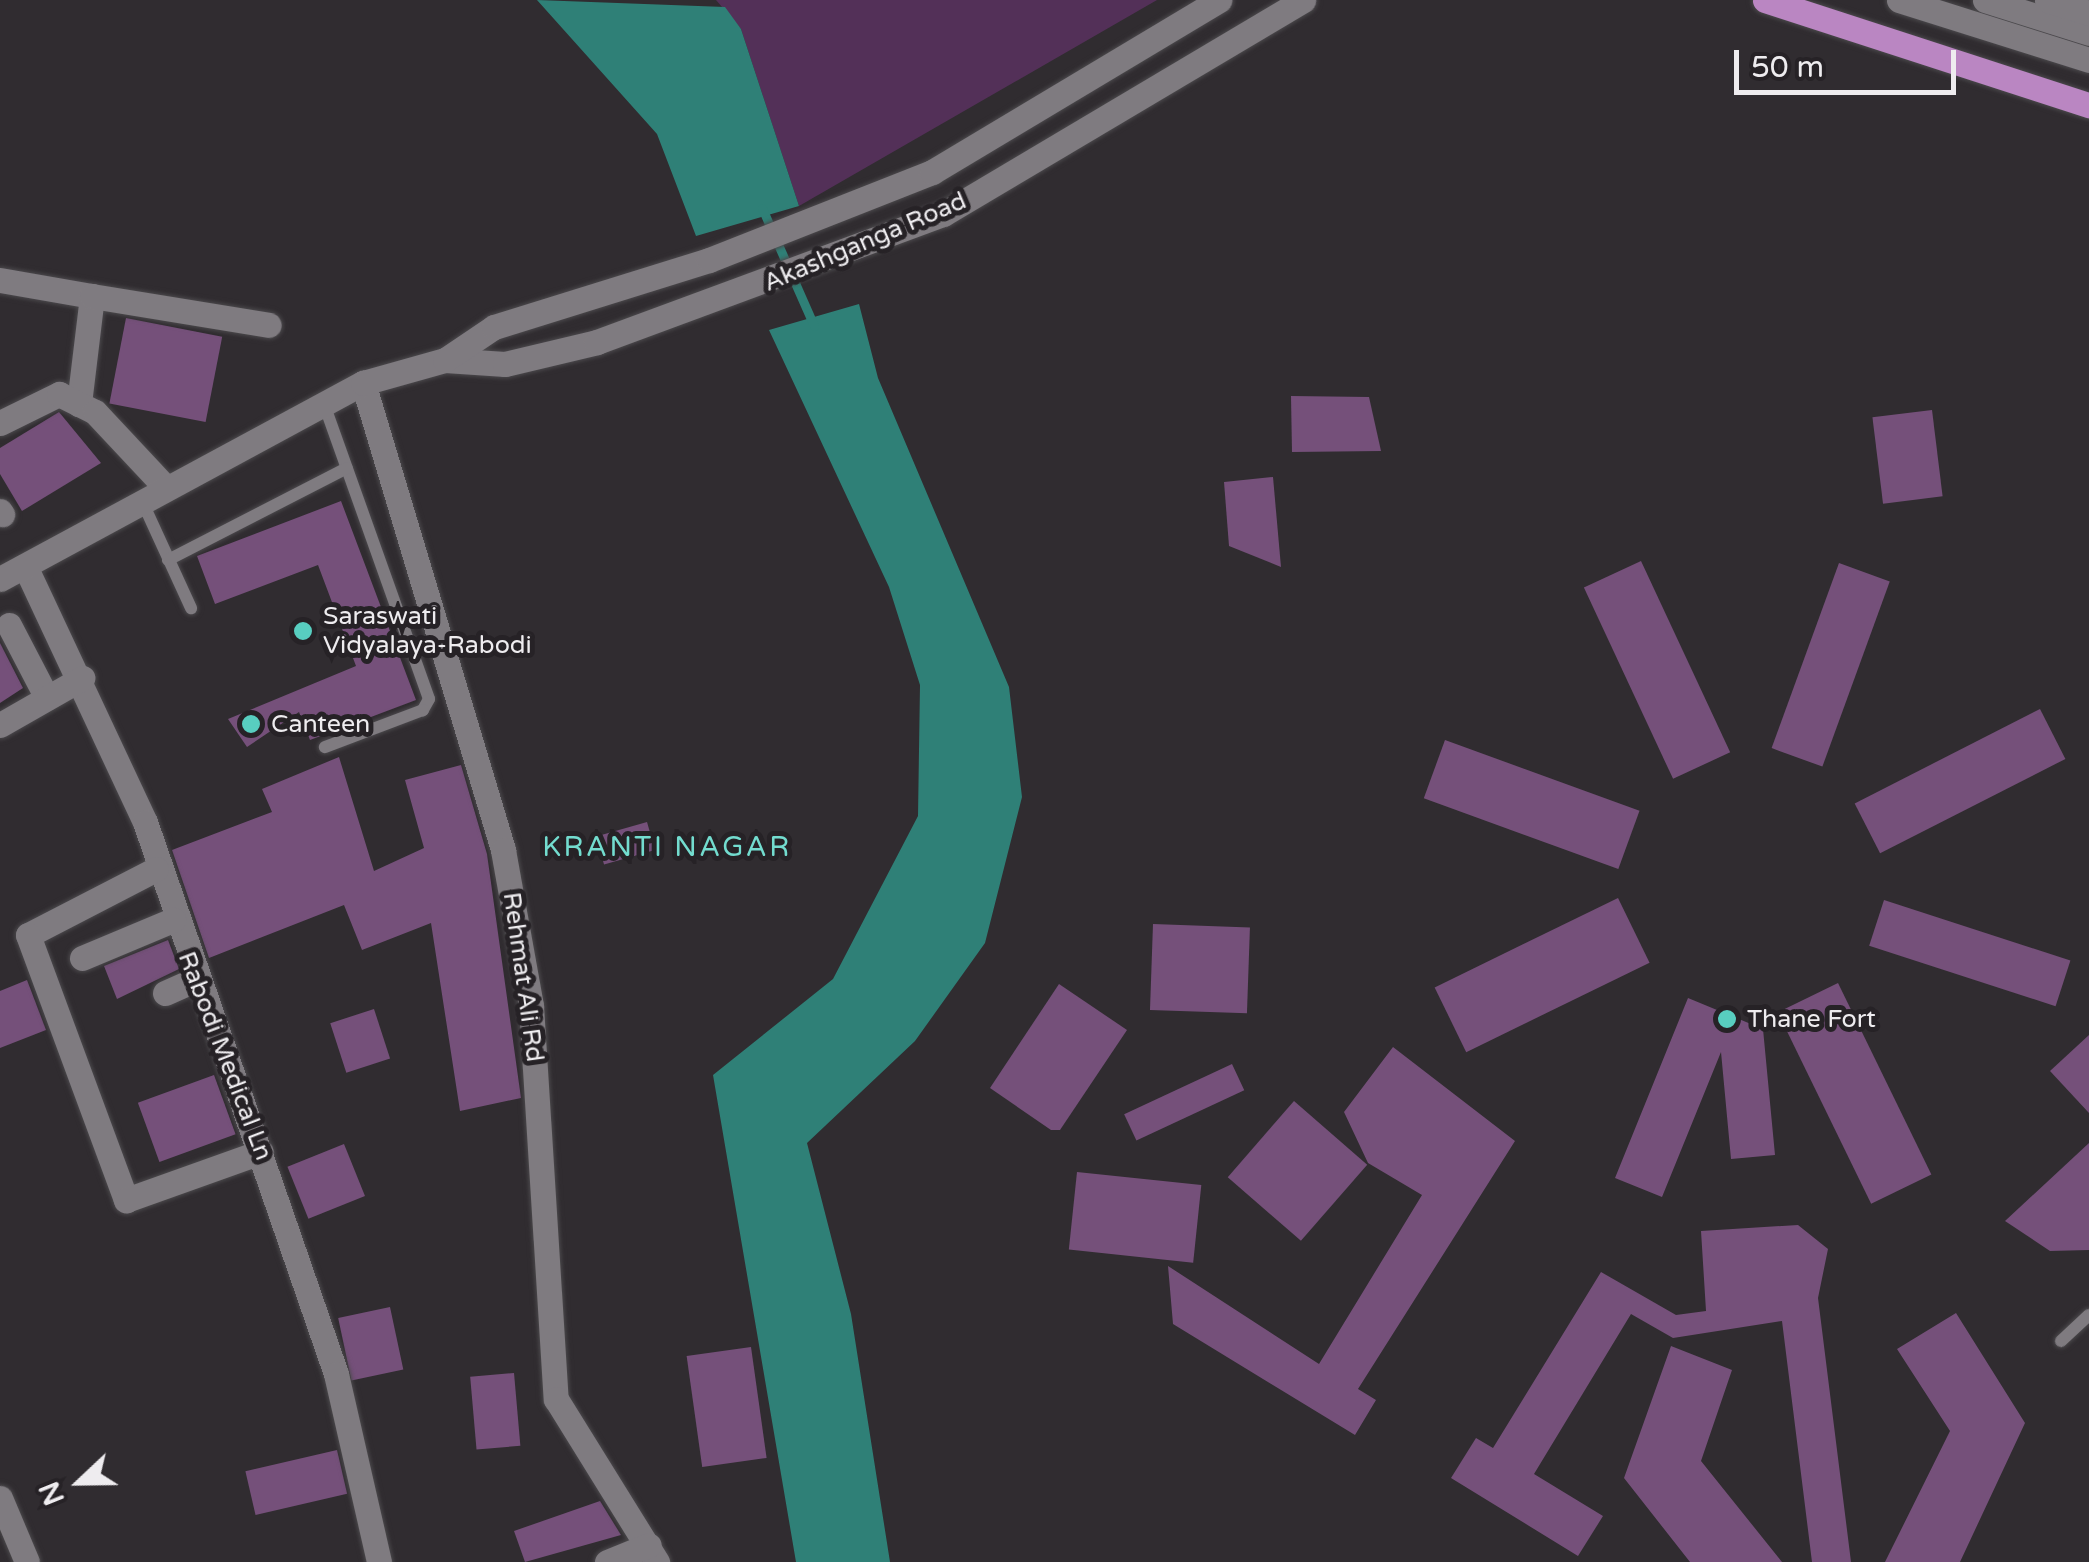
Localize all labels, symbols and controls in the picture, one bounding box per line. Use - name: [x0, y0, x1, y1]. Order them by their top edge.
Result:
- scale bar: [1739, 30, 1962, 92]
- text: 50 m: [1751, 49, 1824, 86]
- street label: Akashganga Road: [759, 186, 971, 298]
- place label: Saraswati Vidyalaya-Rabodi: [323, 602, 532, 661]
- marker: Saraswati Vidyalaya-Rabodi: [292, 620, 314, 642]
- place label: Canteen: [271, 709, 370, 739]
- marker: Canteen: [240, 713, 262, 735]
- district label: KRANTI NAGAR: [542, 830, 792, 864]
- street label: Rehmat Ali Rd: [496, 890, 550, 1064]
- street label: Rabodi Medical Ln: [171, 947, 279, 1165]
- place label: Thane Fort: [1747, 1004, 1876, 1034]
- marker: Thane Fort: [1716, 1008, 1738, 1030]
- north arrow: [30, 1432, 130, 1532]
- text: N: [32, 1476, 72, 1510]

